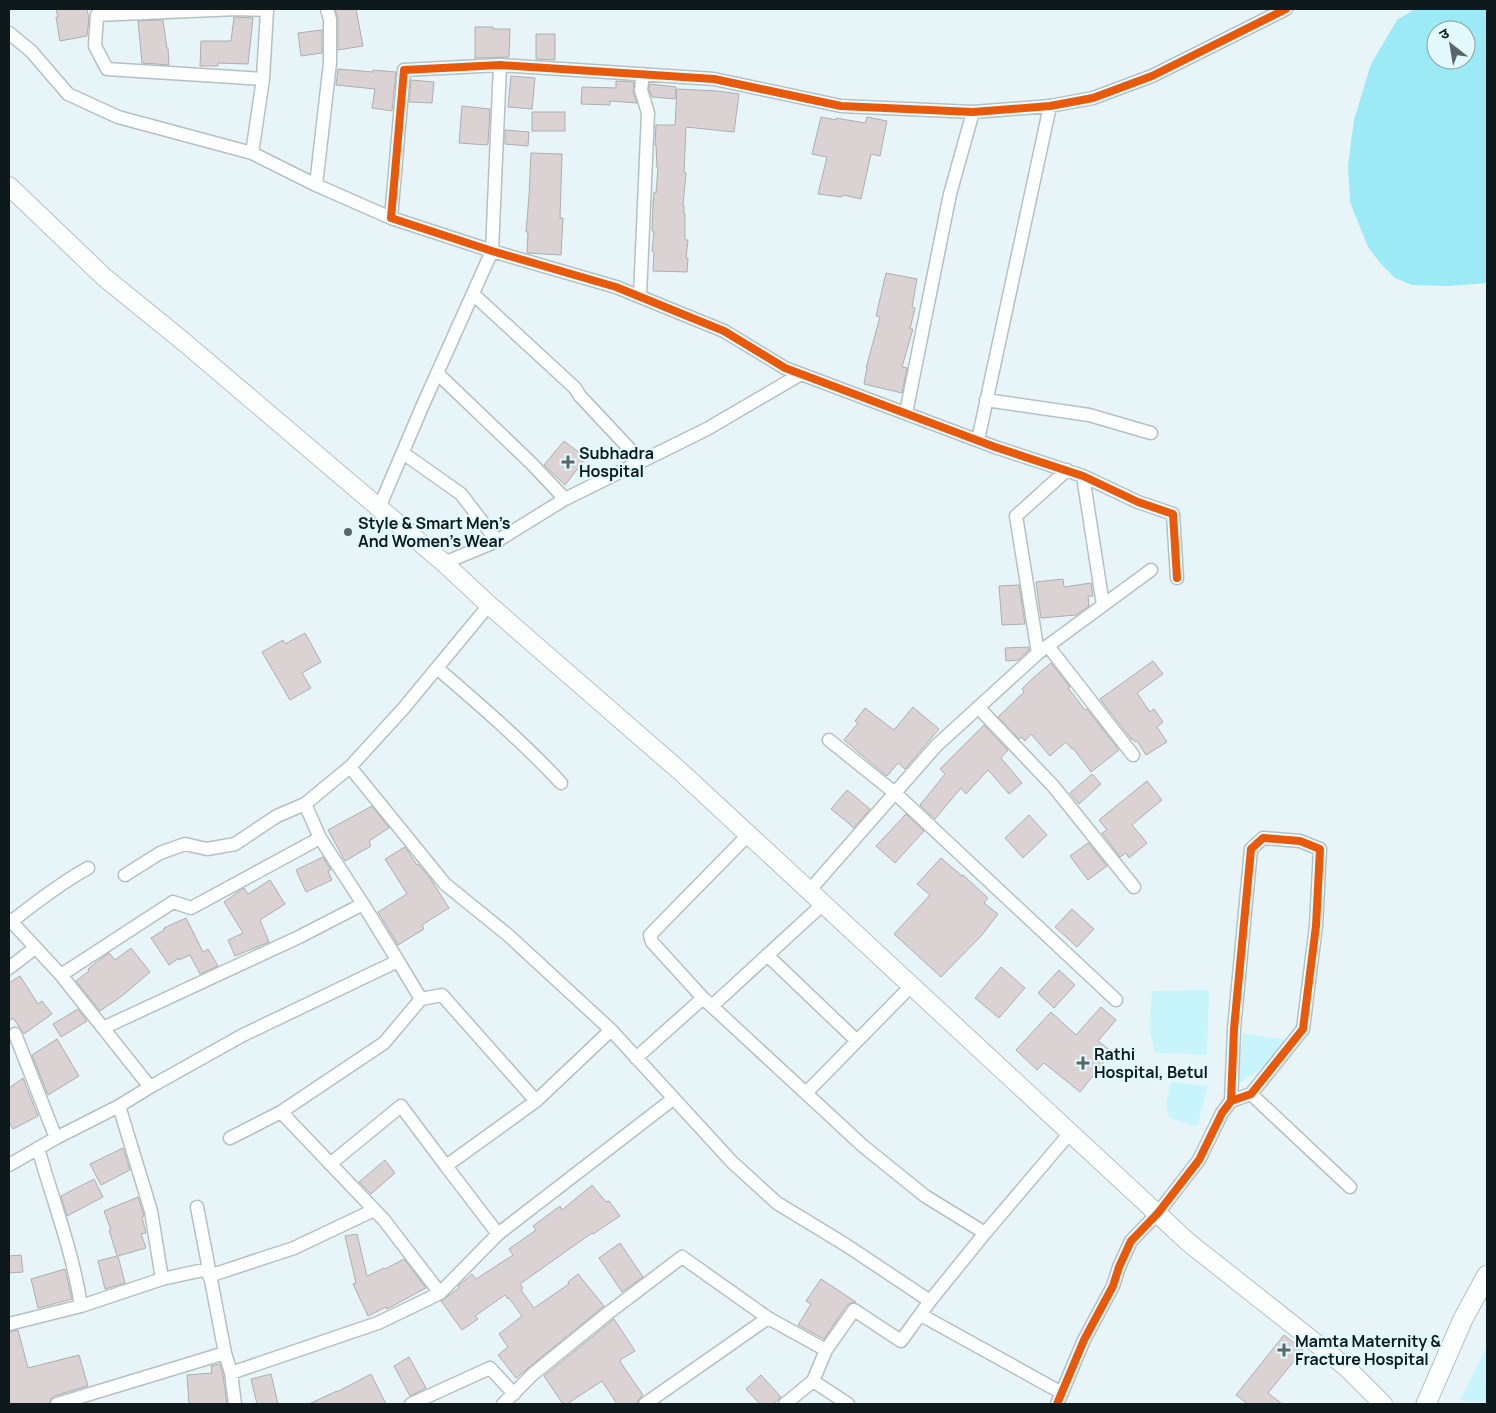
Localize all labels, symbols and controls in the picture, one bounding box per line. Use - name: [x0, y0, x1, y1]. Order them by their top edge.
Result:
- north arrow: [1426, 20, 1476, 70]
- text: उ: [1436, 23, 1453, 44]
- place label: Subhadra Hospital: [579, 442, 654, 482]
- marker: Subhadra Hospital: [561, 455, 575, 469]
- place label: Style & Smart Men’s And Women’s Wear: [358, 512, 511, 552]
- marker: Style & Smart Men’s And Women’s Wear: [342, 526, 354, 538]
- place label: Rathi Hospital, Betul: [1094, 1043, 1208, 1083]
- marker: Rathi Hospital, Betul: [1076, 1056, 1090, 1070]
- place label: Mamta Maternity & Fracture Hospital: [1295, 1330, 1441, 1370]
- marker: Mamta Maternity & Fracture Hospital: [1277, 1343, 1291, 1357]

